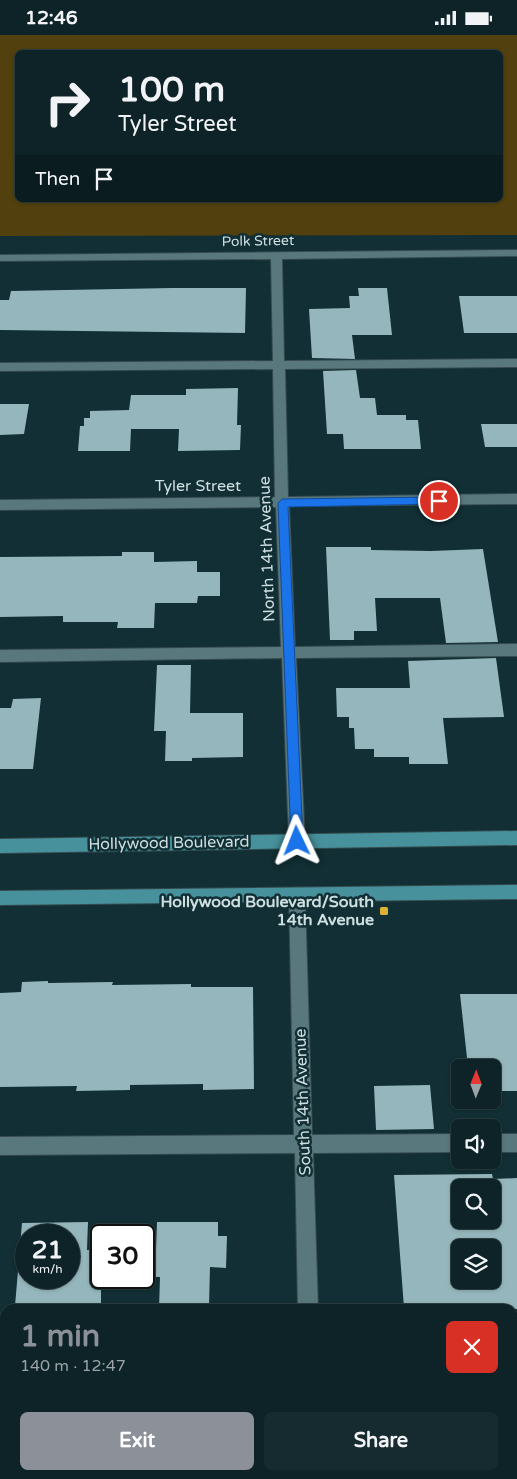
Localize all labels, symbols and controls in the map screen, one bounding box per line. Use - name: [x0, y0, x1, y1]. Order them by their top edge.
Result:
- text: 12:46: [25, 7, 78, 29]
- text: 100 m: [118, 69, 225, 111]
- icon: right: [35, 70, 100, 135]
- text: Tyler Street: [118, 111, 237, 137]
- icon: arrive: [90, 165, 118, 193]
- text: Then: [35, 168, 80, 190]
- street label: Polk Street: [222, 232, 295, 250]
- street label: Tyler Street: [155, 476, 241, 496]
- street label: North 14th Avenue: [254, 476, 280, 622]
- pin: [418, 480, 460, 522]
- icon: arrive: [425, 487, 453, 515]
- position arrow: [270, 814, 322, 866]
- street label: Hollywood Boulevard: [88, 832, 250, 854]
- place label: Hollywood Boulevard/South 14th Avenue: [161, 892, 374, 930]
- marker: Hollywood Boulevard/South 14th Avenue: [378, 905, 390, 917]
- street label: South 14th Avenue: [290, 1028, 316, 1176]
- north arrow: [451, 1059, 501, 1109]
- map controls: [451, 1059, 501, 1289]
- button: sound: [451, 1119, 501, 1169]
- button: search: [451, 1179, 501, 1229]
- speed limit sign: 30: [90, 1224, 155, 1289]
- text: 21: [32, 1235, 63, 1265]
- button: layers: [451, 1239, 501, 1289]
- text: km/h: [32, 1262, 63, 1276]
- text: 1 min: [20, 1318, 100, 1355]
- button: close: [446, 1321, 498, 1373]
- text: 140 m · 12:47: [20, 1356, 126, 1376]
- button: Exit: [20, 1412, 254, 1470]
- button: Share: [264, 1412, 498, 1470]

